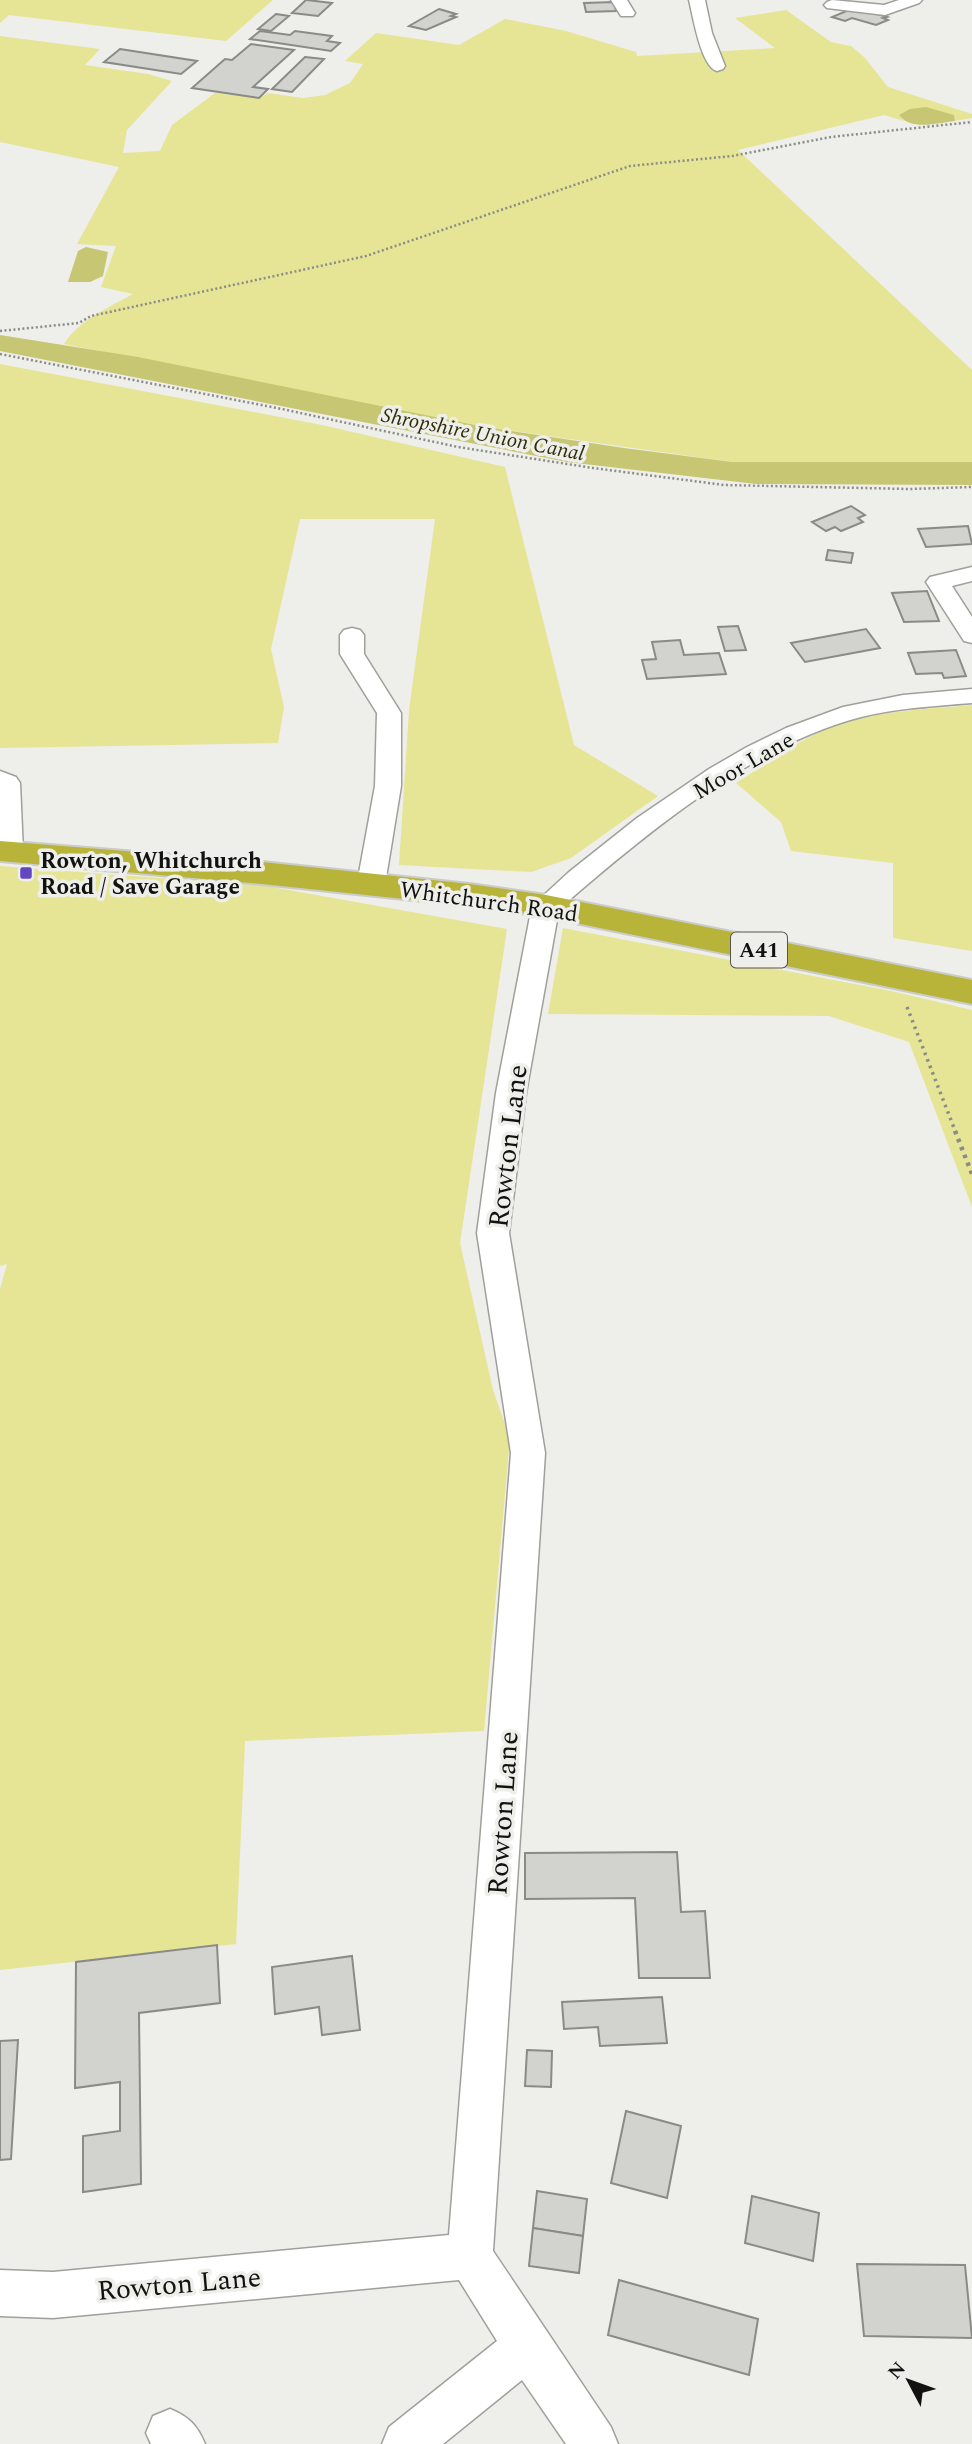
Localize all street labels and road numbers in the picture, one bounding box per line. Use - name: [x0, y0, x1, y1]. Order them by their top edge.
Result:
- street label: Moor Lane: [686, 723, 801, 810]
- street label: Whitchurch Road: [397, 873, 580, 932]
- road number: A41: [731, 932, 787, 968]
- street label: Rowton Lane: [477, 1062, 540, 1230]
- street label: Rowton Lane: [476, 1730, 531, 1897]
- street label: Rowton Lane: [95, 2256, 263, 2313]

